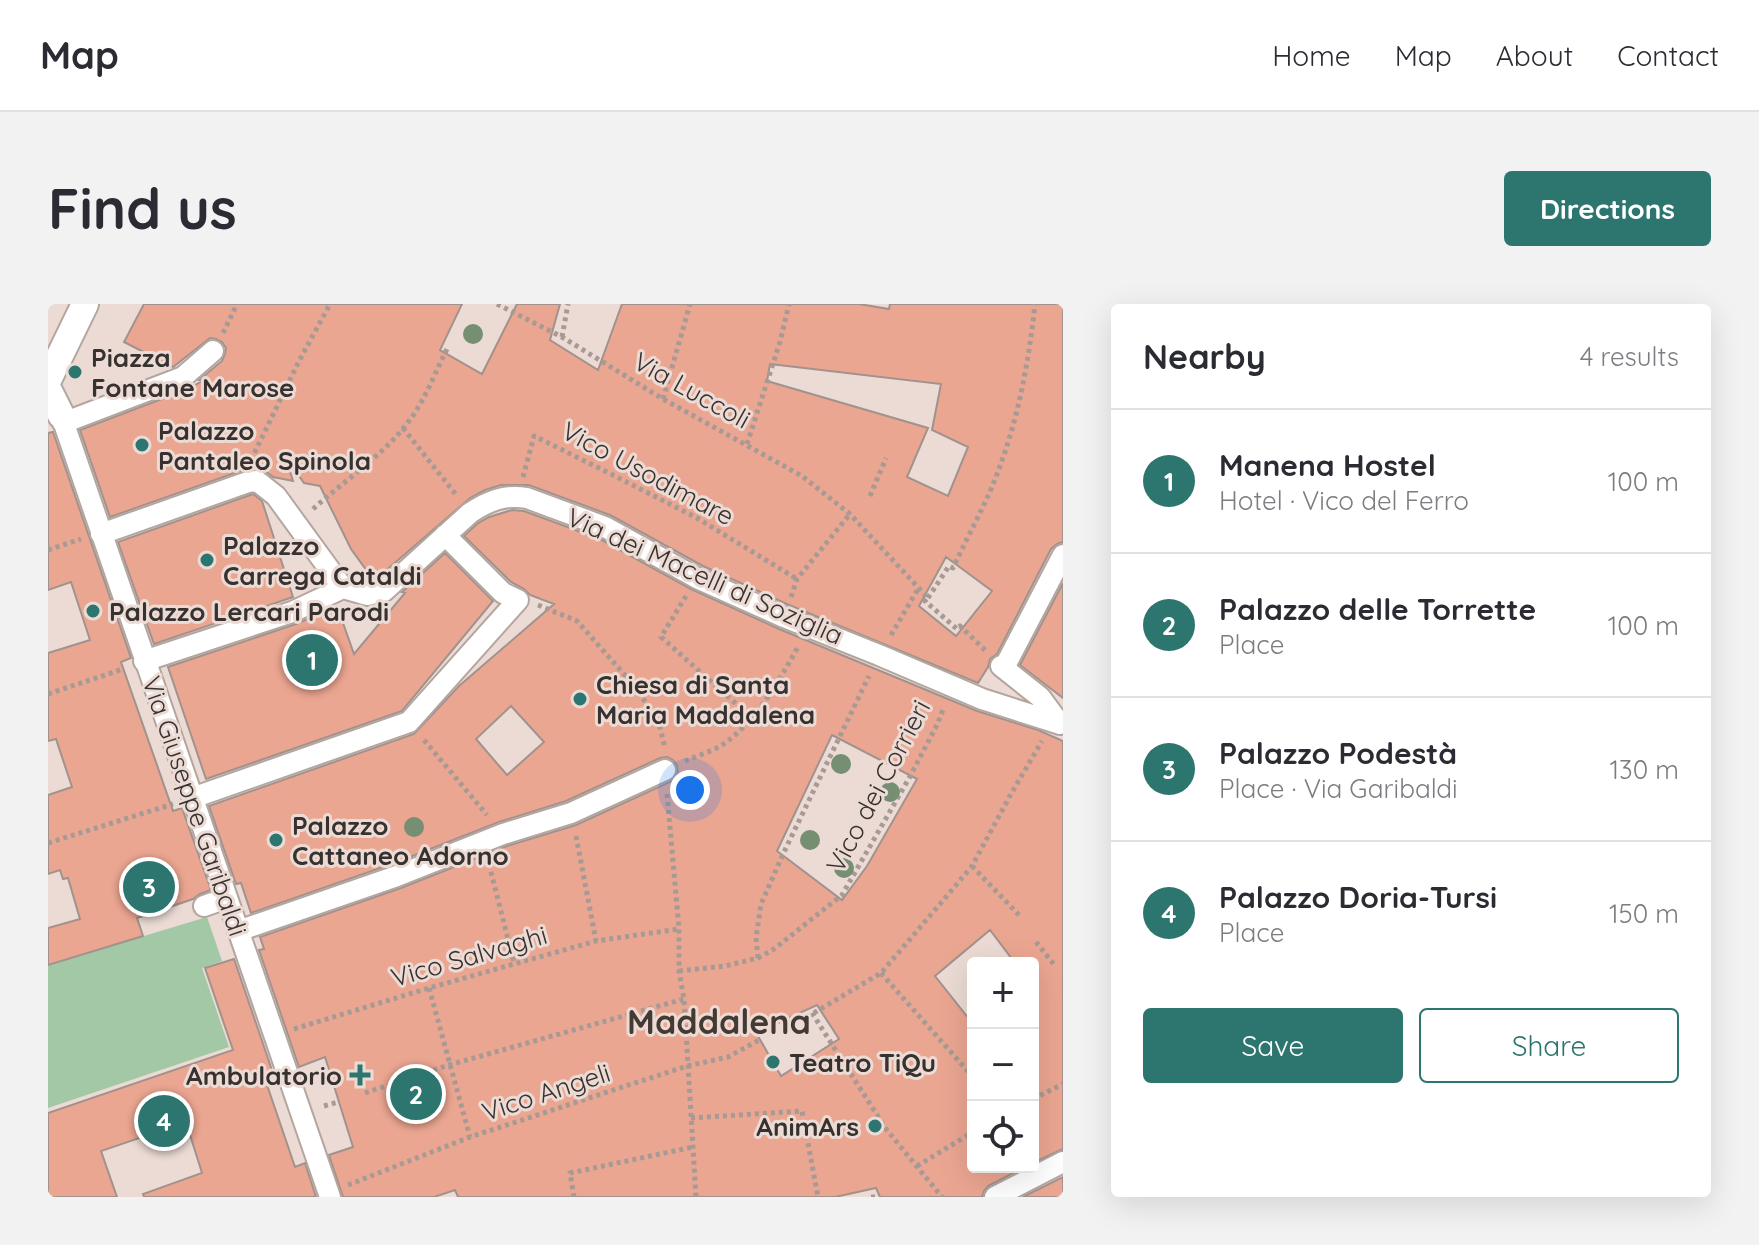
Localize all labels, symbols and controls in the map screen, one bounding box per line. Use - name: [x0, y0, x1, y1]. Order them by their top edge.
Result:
- text: Map: [40, 31, 119, 79]
- text: Home: [1272, 38, 1351, 73]
- text: Map: [1395, 38, 1452, 73]
- text: About: [1496, 38, 1573, 73]
- text: Contact: [1617, 38, 1719, 73]
- button: Directions: [1504, 171, 1711, 246]
- text: Find us: [48, 173, 237, 243]
- text: Nearby: [1143, 335, 1266, 378]
- text: 4 results: [1580, 340, 1679, 373]
- place label: Piazza Fontane Marose: [91, 341, 294, 404]
- street label: Via Luccoli: [628, 344, 756, 436]
- marker: Piazza Fontane Marose: [66, 363, 84, 381]
- place label: Palazzo Pantaleo Spinola: [158, 414, 371, 477]
- street label: Vico Usodimare: [556, 414, 740, 532]
- marker: Palazzo Pantaleo Spinola: [133, 436, 151, 454]
- text: Manena Hostel: [1219, 446, 1436, 484]
- text: 1: [1164, 465, 1174, 498]
- text: 100 m: [1608, 465, 1679, 498]
- text: Hotel · Vico del Ferro: [1219, 484, 1469, 517]
- street label: Via dei Macelli di Soziglia: [562, 500, 848, 652]
- place label: Palazzo Carrega Cataldi: [223, 529, 422, 592]
- marker: Palazzo Carrega Cataldi: [198, 551, 216, 569]
- text: Palazzo delle Torrette: [1219, 590, 1536, 628]
- place label: Palazzo Lercari Parodi: [109, 595, 389, 628]
- marker: Palazzo Lercari Parodi: [84, 602, 102, 620]
- text: 2: [1162, 609, 1176, 642]
- text: 100 m: [1608, 609, 1679, 642]
- text: Place: [1219, 628, 1284, 661]
- pin: 1: [286, 630, 338, 690]
- place label: Chiesa di Santa Maria Maddalena: [596, 668, 815, 731]
- street label: Via Giuseppe Garibaldi: [135, 672, 255, 940]
- marker: Chiesa di Santa Maria Maddalena: [571, 690, 589, 708]
- street label: Vico dei Corrieri: [819, 694, 937, 878]
- text: Palazzo Podestà: [1219, 734, 1457, 772]
- text: 3: [1162, 753, 1176, 786]
- text: 130 m: [1609, 753, 1679, 786]
- your location: [670, 770, 710, 810]
- text: Place · Via Garibaldi: [1219, 772, 1458, 805]
- place label: Palazzo Cattaneo Adorno: [292, 809, 509, 872]
- marker: Palazzo Cattaneo Adorno: [267, 831, 285, 849]
- pin: 3: [123, 857, 175, 917]
- text: Palazzo Doria-Tursi: [1219, 878, 1497, 916]
- text: 4: [1161, 897, 1177, 930]
- text: 150 m: [1609, 897, 1679, 930]
- text: Place: [1219, 916, 1284, 949]
- street label: Vico Salvaghi: [387, 918, 551, 994]
- map controls: [967, 957, 1039, 1173]
- button: +: [967, 957, 1039, 1029]
- district label: Maddalena: [627, 1000, 811, 1043]
- button: Save: [1143, 1008, 1403, 1083]
- button: Share: [1419, 1008, 1679, 1083]
- button: −: [967, 1029, 1039, 1101]
- place label: Teatro TiQu: [789, 1046, 936, 1079]
- marker: Teatro TiQu: [764, 1053, 782, 1071]
- street label: Vico Angeli: [478, 1056, 614, 1128]
- place label: Ambulatorio: [186, 1059, 342, 1092]
- marker: Ambulatorio: [349, 1064, 371, 1086]
- pin: 2: [390, 1064, 442, 1124]
- pin: 4: [138, 1091, 190, 1151]
- button: locate: [967, 1101, 1039, 1173]
- place label: AnimArs: [756, 1110, 859, 1143]
- marker: AnimArs: [866, 1117, 884, 1135]

